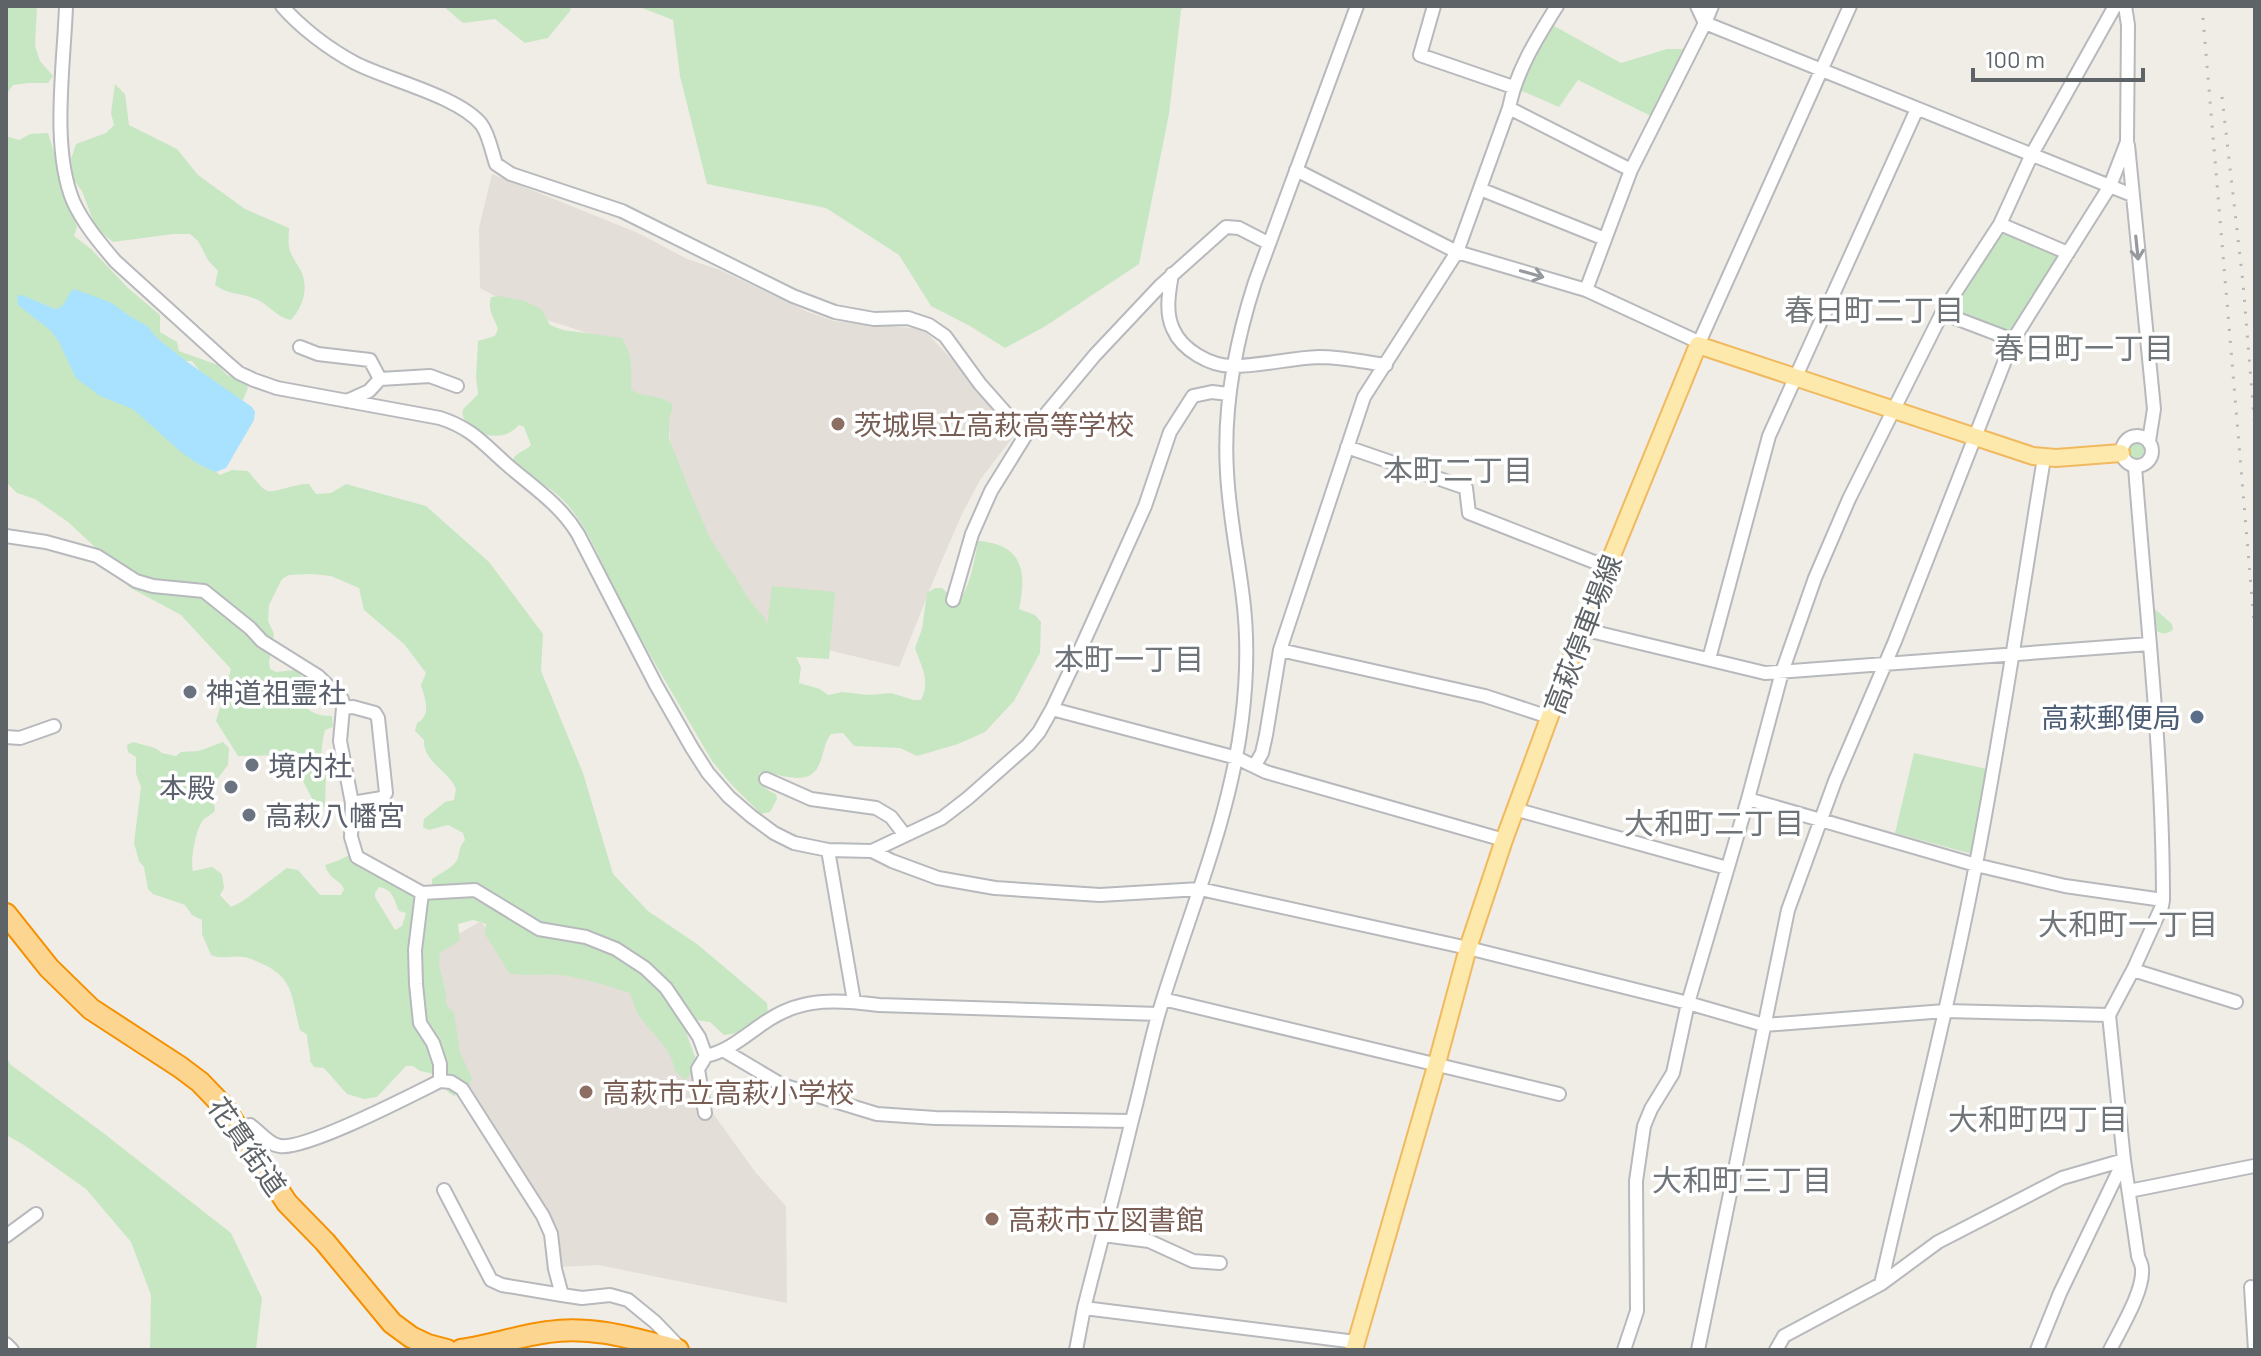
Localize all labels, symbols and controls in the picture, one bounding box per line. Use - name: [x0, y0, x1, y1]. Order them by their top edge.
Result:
- scale bar: [1973, 32, 2143, 82]
- text: 100 m: [1985, 44, 2045, 73]
- one-way arrow: [2130, 234, 2145, 261]
- one-way arrow: [1518, 267, 1544, 282]
- district label: 春日町二丁目: [1784, 291, 1964, 327]
- district label: 春日町一丁目: [1994, 329, 2174, 365]
- place label: 茨城県立高萩高等学校: [854, 407, 1134, 441]
- marker: 茨城県立高萩高等学校: [829, 415, 847, 433]
- district label: 本町二丁目: [1383, 451, 1533, 487]
- street label: 高萩停車場線: [1536, 549, 1628, 719]
- district label: 本町一丁目: [1054, 640, 1204, 676]
- place label: 神道祖霊社: [206, 675, 346, 709]
- marker: 神道祖霊社: [181, 683, 199, 701]
- place label: 高萩郵便局: [2041, 700, 2181, 734]
- marker: 高萩郵便局: [2188, 708, 2206, 726]
- place label: 境内社: [268, 748, 352, 782]
- marker: 境内社: [243, 756, 261, 774]
- place label: 本殿: [159, 770, 215, 804]
- marker: 本殿: [222, 778, 240, 796]
- place label: 高萩八幡宮: [265, 798, 405, 832]
- district label: 大和町二丁目: [1624, 804, 1804, 840]
- marker: 高萩八幡宮: [240, 806, 258, 824]
- district label: 大和町一丁目: [2038, 905, 2218, 941]
- place label: 高萩市立高萩小学校: [602, 1075, 854, 1109]
- marker: 高萩市立高萩小学校: [577, 1083, 595, 1101]
- street label: 花貫街道: [202, 1090, 294, 1202]
- district label: 大和町四丁目: [1948, 1100, 2128, 1136]
- district label: 大和町三丁目: [1652, 1161, 1832, 1197]
- place label: 高萩市立図書館: [1008, 1202, 1204, 1236]
- marker: 高萩市立図書館: [983, 1210, 1001, 1228]

